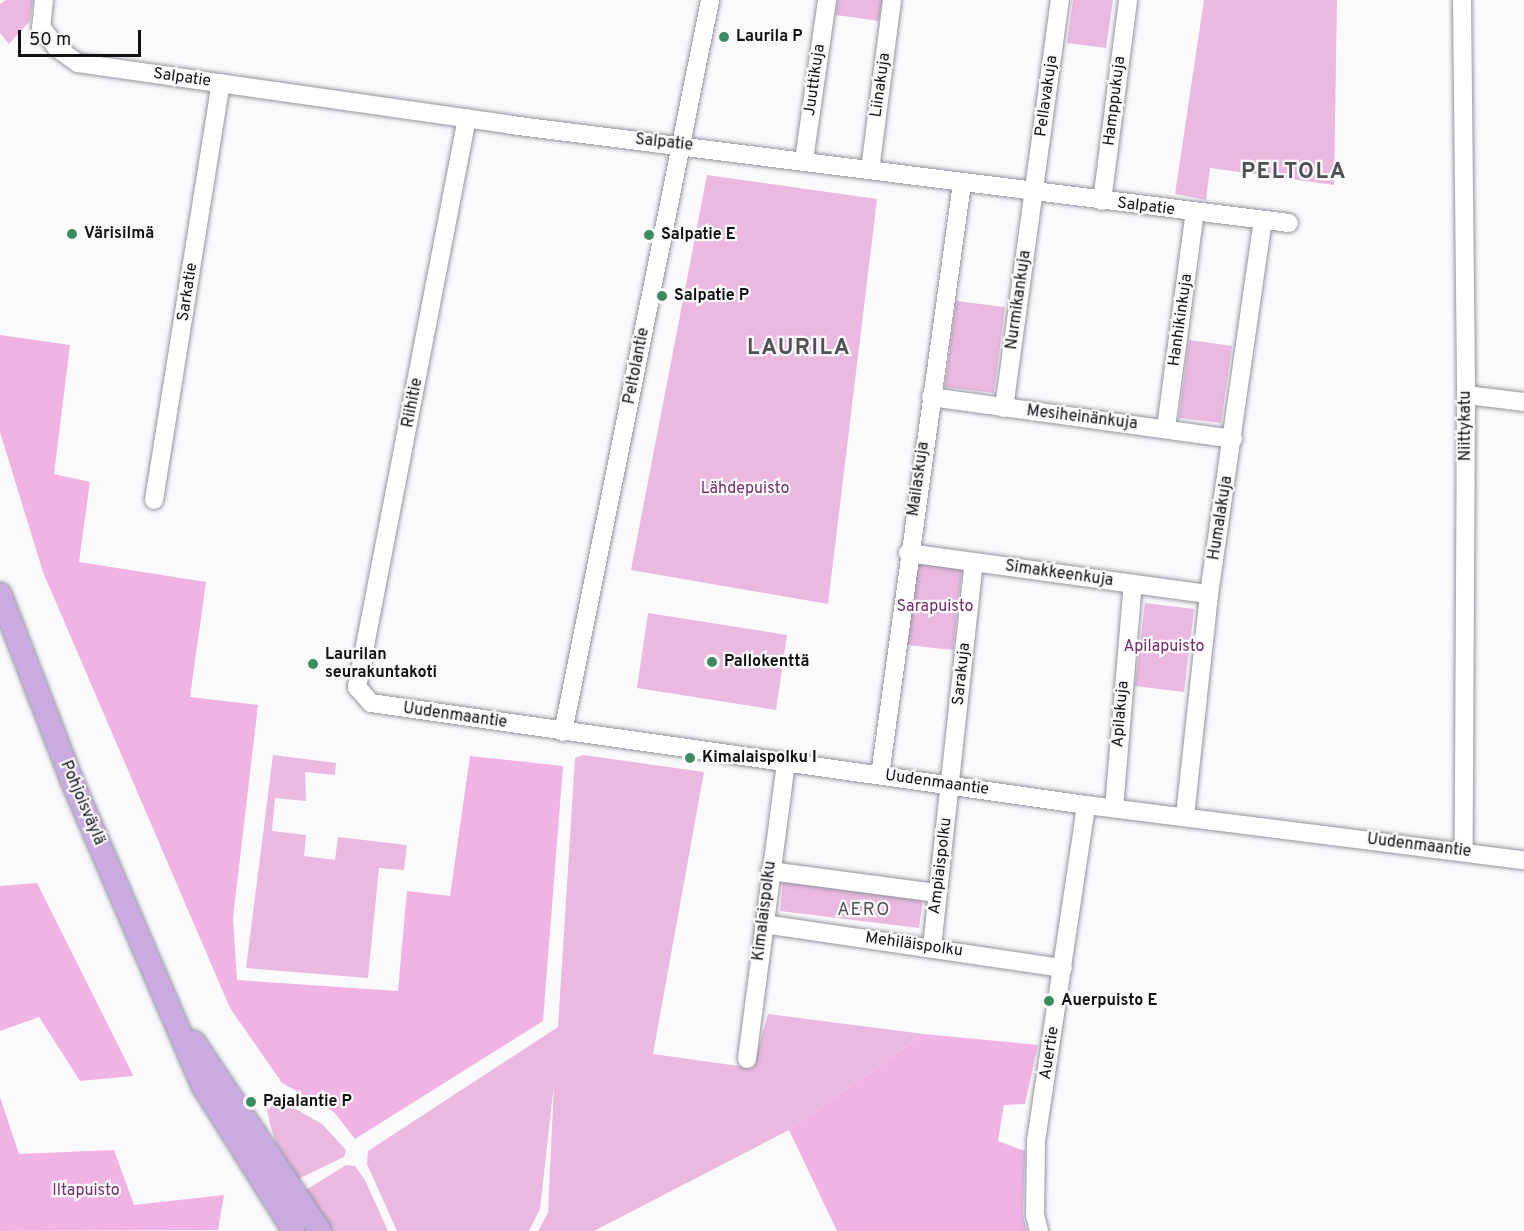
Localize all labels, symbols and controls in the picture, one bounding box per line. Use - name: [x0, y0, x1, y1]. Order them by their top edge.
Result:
- scale bar: [21, 18, 144, 56]
- place label: Laurila P: [736, 27, 802, 47]
- text: 50 m: [29, 29, 71, 52]
- marker: Laurila P: [717, 30, 731, 44]
- street label: Juuttikuja: [800, 43, 830, 117]
- street label: Liinakuja: [867, 52, 895, 118]
- street label: Pellavakuja: [1032, 54, 1062, 138]
- street label: Hamppukuja: [1100, 55, 1130, 147]
- street label: Salpatie: [152, 64, 212, 92]
- street label: Salpatie: [634, 130, 694, 156]
- district label: PELTOLA: [1241, 160, 1347, 186]
- street label: Salpatie: [1116, 194, 1176, 220]
- place label: Värisilmä: [84, 224, 154, 244]
- place label: Salpatie E: [661, 225, 736, 245]
- marker: Värisilmä: [65, 227, 79, 241]
- marker: Salpatie E: [642, 228, 656, 242]
- street label: Nurmikankuja: [1003, 249, 1035, 351]
- street label: Sarkatie: [174, 261, 202, 323]
- street label: Hanhikinkuja: [1165, 272, 1197, 368]
- place label: Salpatie P: [674, 286, 749, 306]
- marker: Salpatie P: [655, 289, 669, 303]
- street label: Peltolantie: [620, 326, 654, 406]
- district label: LAURILA: [747, 336, 851, 362]
- street label: Riihitie: [399, 377, 427, 429]
- street label: Niittykatu: [1456, 391, 1476, 461]
- street label: Mesiheinänkuja: [1025, 402, 1139, 434]
- street label: Mailaskuja: [904, 440, 934, 518]
- street label: Humalakuja: [1205, 474, 1237, 562]
- park label: Lähdepuisto: [701, 479, 789, 499]
- street label: Simakkeenkuja: [1004, 557, 1114, 591]
- park label: Sarapuisto: [896, 597, 974, 617]
- park label: Apilapuisto: [1123, 637, 1205, 657]
- street label: Sarakuja: [949, 642, 975, 706]
- place label: Laurilan seurakuntakoti: [325, 645, 437, 683]
- place label: Pallokenttä: [724, 652, 809, 672]
- marker: Pallokenttä: [705, 655, 719, 669]
- marker: Laurilan seurakuntakoti: [306, 657, 320, 671]
- street label: Apilakuja: [1109, 680, 1133, 748]
- street label: Uudenmaantie: [402, 699, 508, 733]
- place label: Kimalaispolku I: [702, 748, 817, 768]
- marker: Kimalaispolku I: [683, 751, 697, 765]
- street label: Pohjoisväylä: [56, 758, 108, 848]
- street label: Uudenmaantie: [884, 766, 990, 800]
- street label: Ampiaispolku: [926, 816, 956, 916]
- street label: Uudenmaantie: [1366, 830, 1472, 862]
- street label: Kimalaispolku: [749, 860, 781, 962]
- district label: AERO: [837, 900, 891, 922]
- street label: Mehiläispolku: [864, 929, 964, 961]
- place label: Auerpuisto E: [1061, 991, 1157, 1011]
- marker: Auerpuisto E: [1042, 994, 1056, 1008]
- street label: Auertie: [1036, 1025, 1064, 1081]
- place label: Pajalantie P: [263, 1092, 352, 1112]
- marker: Pajalantie P: [244, 1095, 258, 1109]
- park label: Iltapuisto: [52, 1181, 120, 1201]

